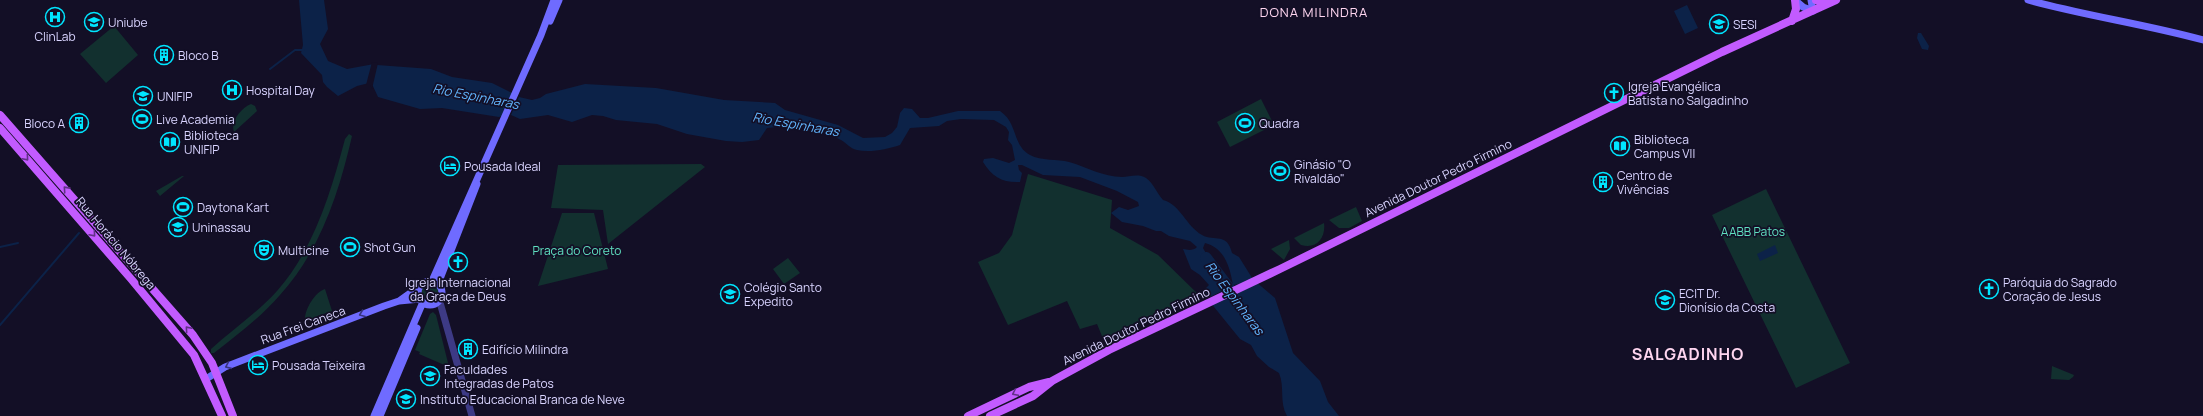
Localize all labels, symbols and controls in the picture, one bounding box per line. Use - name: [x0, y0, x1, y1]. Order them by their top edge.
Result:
- district label: DONA MILINDRA: [1260, 3, 1368, 21]
- hospital icon: ClinLab: [44, 6, 66, 28]
- school or university icon: Uniube: [83, 11, 105, 33]
- school or university icon: SESI: [1708, 13, 1730, 35]
- place label: Uniube: [108, 14, 148, 31]
- place label: SESI: [1733, 16, 1757, 33]
- place label: ClinLab: [34, 28, 76, 45]
- building icon: Bloco B: [153, 44, 175, 66]
- place label: Bloco B: [178, 47, 219, 64]
- place label: Igreja Evangélica Batista no Salgadinho: [1628, 78, 1748, 109]
- hospital icon: Hospital Day: [221, 79, 243, 101]
- water label: Rio Espinharas: [431, 79, 522, 113]
- place label: Hospital Day: [246, 82, 315, 99]
- church icon: Igreja Evangélica Batista no Salgadinho: [1603, 82, 1625, 104]
- school or university icon: UNIFIP: [132, 85, 154, 107]
- place label: UNIFIP: [157, 88, 193, 105]
- sports icon: Live Academia: [131, 108, 153, 130]
- water label: Rio Espinharas: [751, 108, 842, 141]
- place label: Live Academia: [156, 111, 235, 128]
- building icon: Bloco A: [68, 112, 90, 134]
- sports icon: Quadra: [1234, 112, 1256, 134]
- place label: Bloco A: [24, 115, 65, 132]
- place label: Quadra: [1259, 115, 1299, 132]
- place label: Biblioteca UNIFIP: [184, 127, 239, 158]
- library icon: Biblioteca UNIFIP: [159, 131, 181, 153]
- place label: Biblioteca Campus VII: [1634, 131, 1695, 162]
- street label: Avenida Doutor Pedro Firmino: [1361, 135, 1515, 221]
- library icon: Biblioteca Campus VII: [1609, 135, 1631, 157]
- one-way arrow: [21, 153, 28, 160]
- hotel icon: Pousada Ideal: [439, 155, 461, 177]
- place label: Ginásio "O Rivaldão": [1294, 156, 1351, 187]
- place label: Pousada Ideal: [464, 158, 541, 175]
- sports icon: Ginásio "O Rivaldão": [1269, 160, 1291, 182]
- place label: Centro de Vivências: [1617, 167, 1672, 198]
- building icon: Centro de Vivências: [1592, 171, 1614, 193]
- one-way arrow: [63, 187, 70, 194]
- street label: Rua Horácio Nóbrega: [72, 193, 160, 293]
- sports icon: Daytona Kart: [172, 196, 194, 218]
- place label: Daytona Kart: [197, 199, 269, 216]
- school or university icon: Uninassau: [167, 216, 189, 238]
- place label: Uninassau: [192, 219, 251, 236]
- park label: AABB Patos: [1721, 223, 1785, 240]
- one-way arrow: [88, 230, 95, 237]
- sports icon: Shot Gun: [339, 236, 361, 258]
- theatre icon: Multicine: [253, 239, 275, 261]
- place label: Shot Gun: [364, 239, 416, 256]
- place label: Multicine: [278, 242, 329, 259]
- park label: Praça do Coreto: [533, 242, 621, 259]
- church icon: Igreja Internacional da Graça de Deus: [447, 251, 469, 273]
- water label: Rio Espinharas: [1201, 258, 1269, 339]
- place label: Igreja Internacional da Graça de Deus: [405, 274, 511, 305]
- place label: Paróquia do Sagrado Coração de Jesus: [2003, 274, 2117, 305]
- church icon: Paróquia do Sagrado Coração de Jesus: [1978, 278, 2000, 300]
- place label: Colégio Santo Expedito: [744, 279, 822, 310]
- school or university icon: Colégio Santo Expedito: [719, 283, 741, 305]
- street label: Avenida Doutor Pedro Firmino: [1059, 283, 1213, 369]
- place label: ECIT Dr. Dionísio da Costa: [1679, 285, 1775, 316]
- school or university icon: ECIT Dr. Dionísio da Costa: [1654, 289, 1676, 311]
- street label: Rua Frei Caneca: [258, 302, 348, 348]
- one-way arrow: [359, 310, 366, 318]
- one-way arrow: [186, 327, 193, 334]
- building icon: Edifício Milindra: [457, 338, 479, 360]
- place label: Edifício Milindra: [482, 341, 568, 358]
- district label: SALGADINHO: [1632, 343, 1744, 365]
- hotel icon: Pousada Teixeira: [247, 354, 269, 376]
- place label: Pousada Teixeira: [272, 357, 365, 374]
- one-way arrow: [225, 361, 232, 369]
- place label: Faculdades Integradas de Patos: [444, 361, 554, 392]
- school or university icon: Faculdades Integradas de Patos: [419, 365, 441, 387]
- school or university icon: Instituto Educacional Branca de Neve: [395, 388, 417, 410]
- one-way arrow: [1012, 388, 1019, 396]
- place label: Instituto Educacional Branca de Neve: [420, 391, 625, 408]

